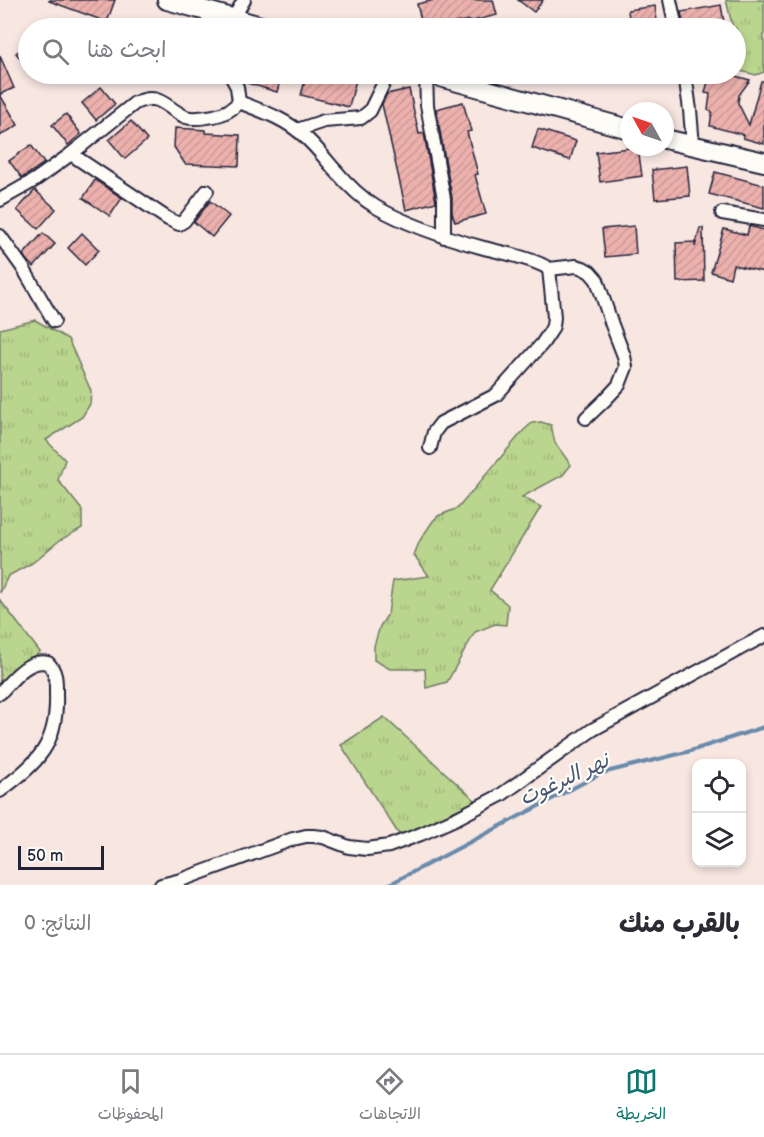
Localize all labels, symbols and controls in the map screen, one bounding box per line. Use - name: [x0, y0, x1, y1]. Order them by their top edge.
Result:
- search box: [18, 18, 746, 84]
- icon: search: [39, 35, 72, 68]
- text: ابحث هنا: [87, 37, 167, 64]
- north arrow: [620, 102, 674, 156]
- water label: نهر البرغوت: [515, 747, 615, 812]
- map controls: [692, 759, 746, 867]
- button: locate: [692, 759, 746, 813]
- button: layers: [692, 813, 746, 867]
- scale bar: [18, 843, 104, 870]
- text: 50 m: [27, 847, 63, 866]
- text: بالقرب منك: [619, 909, 740, 940]
- text: النتائج: 0: [24, 912, 91, 936]
- tab: المحفوظات: [98, 1065, 164, 1128]
- tab: الاتجاهات: [359, 1065, 421, 1128]
- tab: الخريطة: [616, 1065, 666, 1128]

